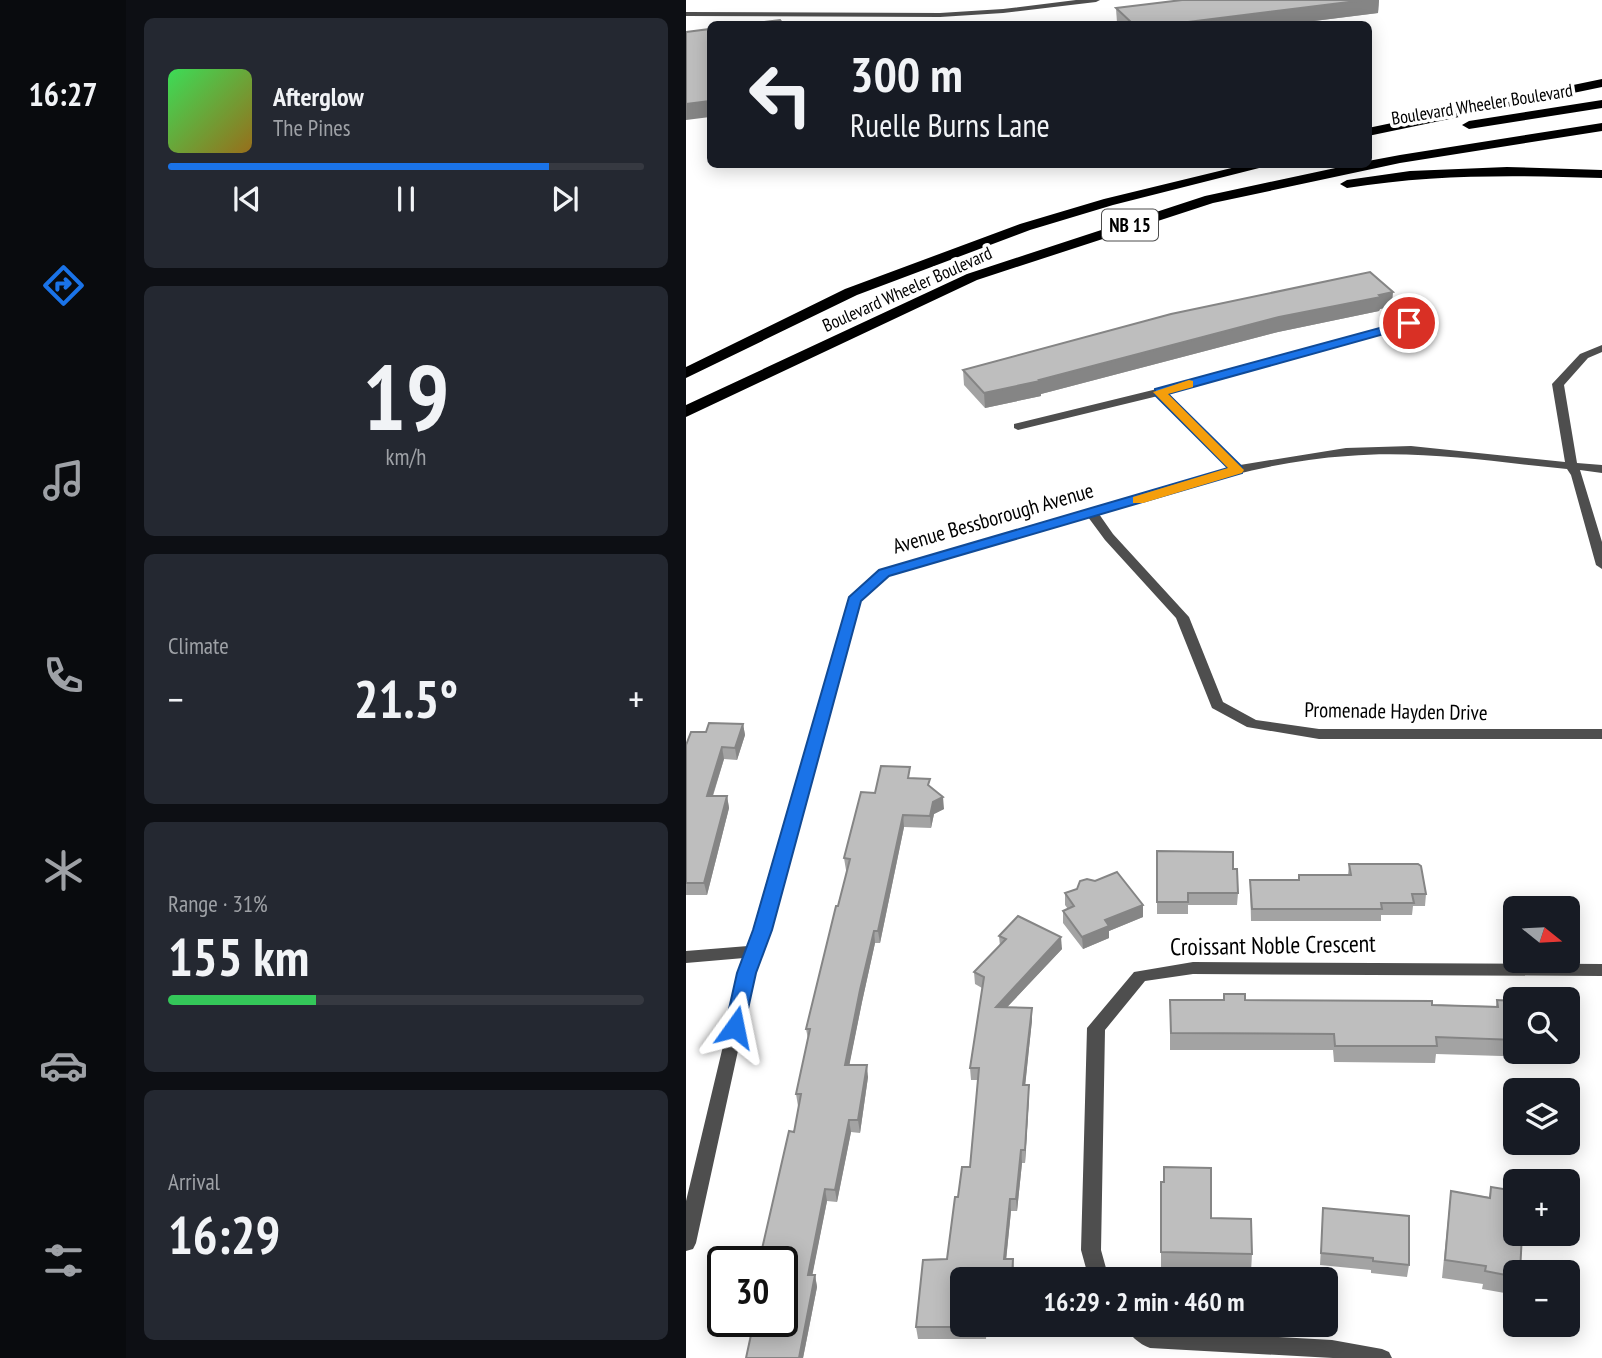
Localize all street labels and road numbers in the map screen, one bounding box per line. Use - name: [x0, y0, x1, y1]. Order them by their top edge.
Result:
- street label: Boulevard Wheeler Boulevard: [1390, 78, 1574, 130]
- road number: NB 15: [1102, 210, 1158, 241]
- street label: Boulevard Wheeler Boulevard: [819, 241, 995, 337]
- street label: Avenue Bessborough Avenue: [889, 476, 1097, 560]
- street label: Promenade Hayden Drive: [1304, 696, 1488, 726]
- street label: Croissant Noble Crescent: [1170, 928, 1376, 962]

